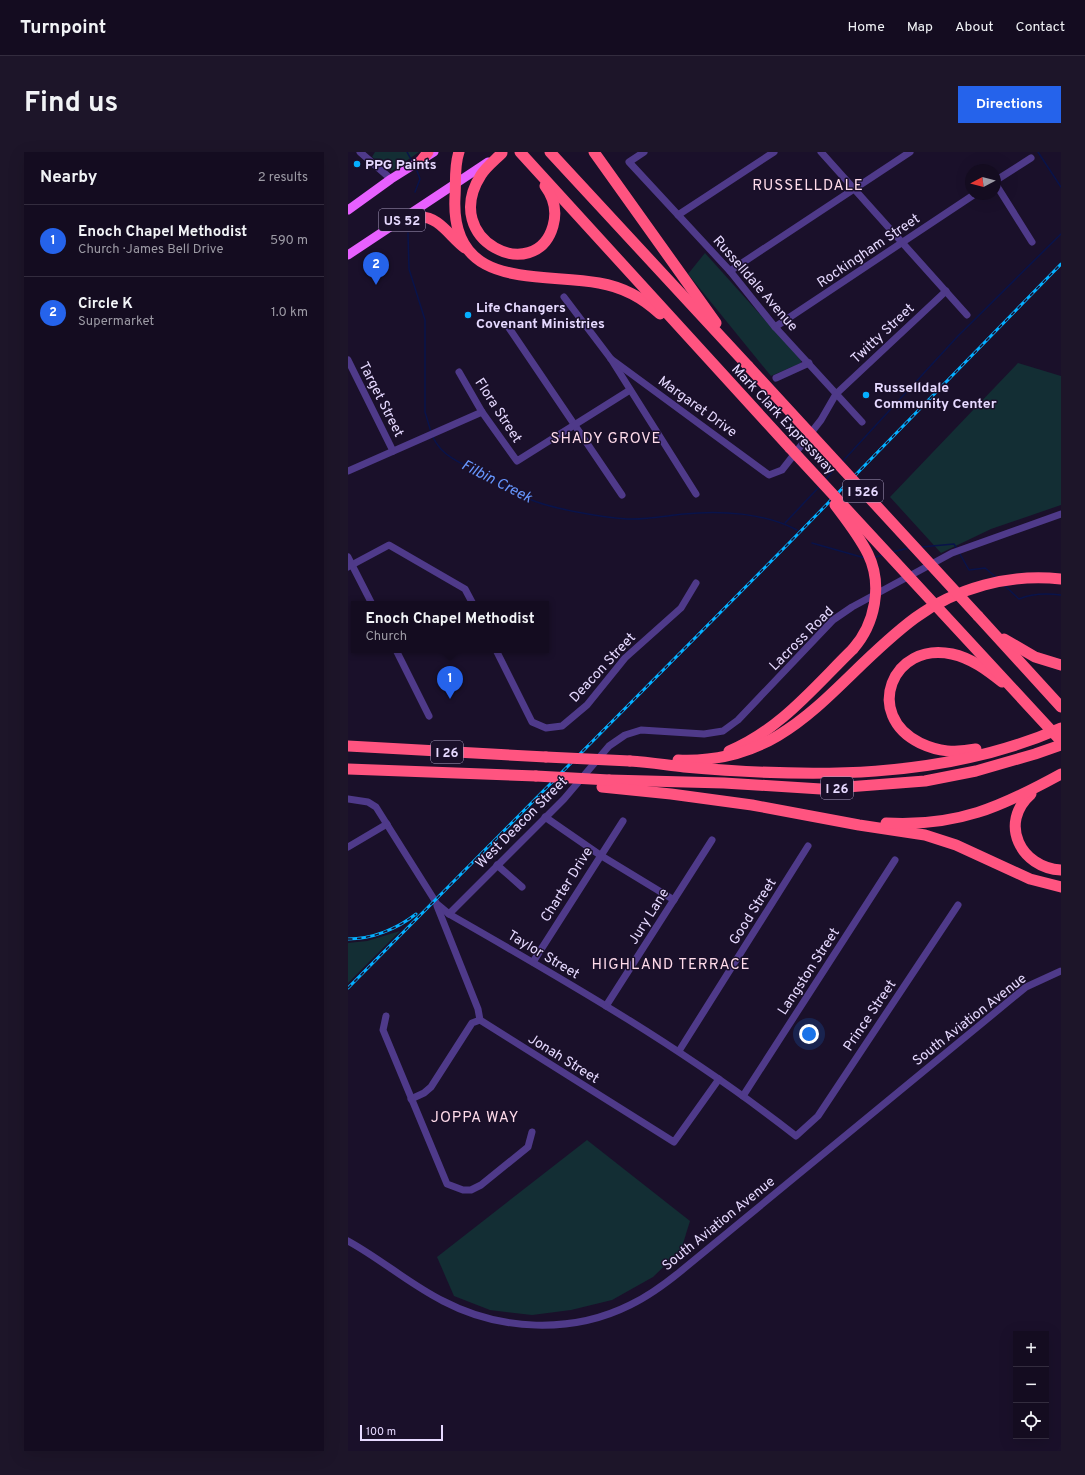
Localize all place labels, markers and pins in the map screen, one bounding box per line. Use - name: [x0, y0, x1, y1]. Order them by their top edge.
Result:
- place label: PPG Paints: [365, 157, 437, 174]
- marker: PPG Paints: [352, 159, 362, 169]
- pin: 2: [363, 252, 389, 285]
- place label: Life Changers Covenant Ministries: [476, 300, 605, 333]
- marker: Life Changers Covenant Ministries: [463, 310, 473, 320]
- place label: Russelldale Community Center: [874, 380, 997, 413]
- marker: Russelldale Community Center: [861, 390, 871, 400]
- pin: 1: [437, 666, 463, 699]

